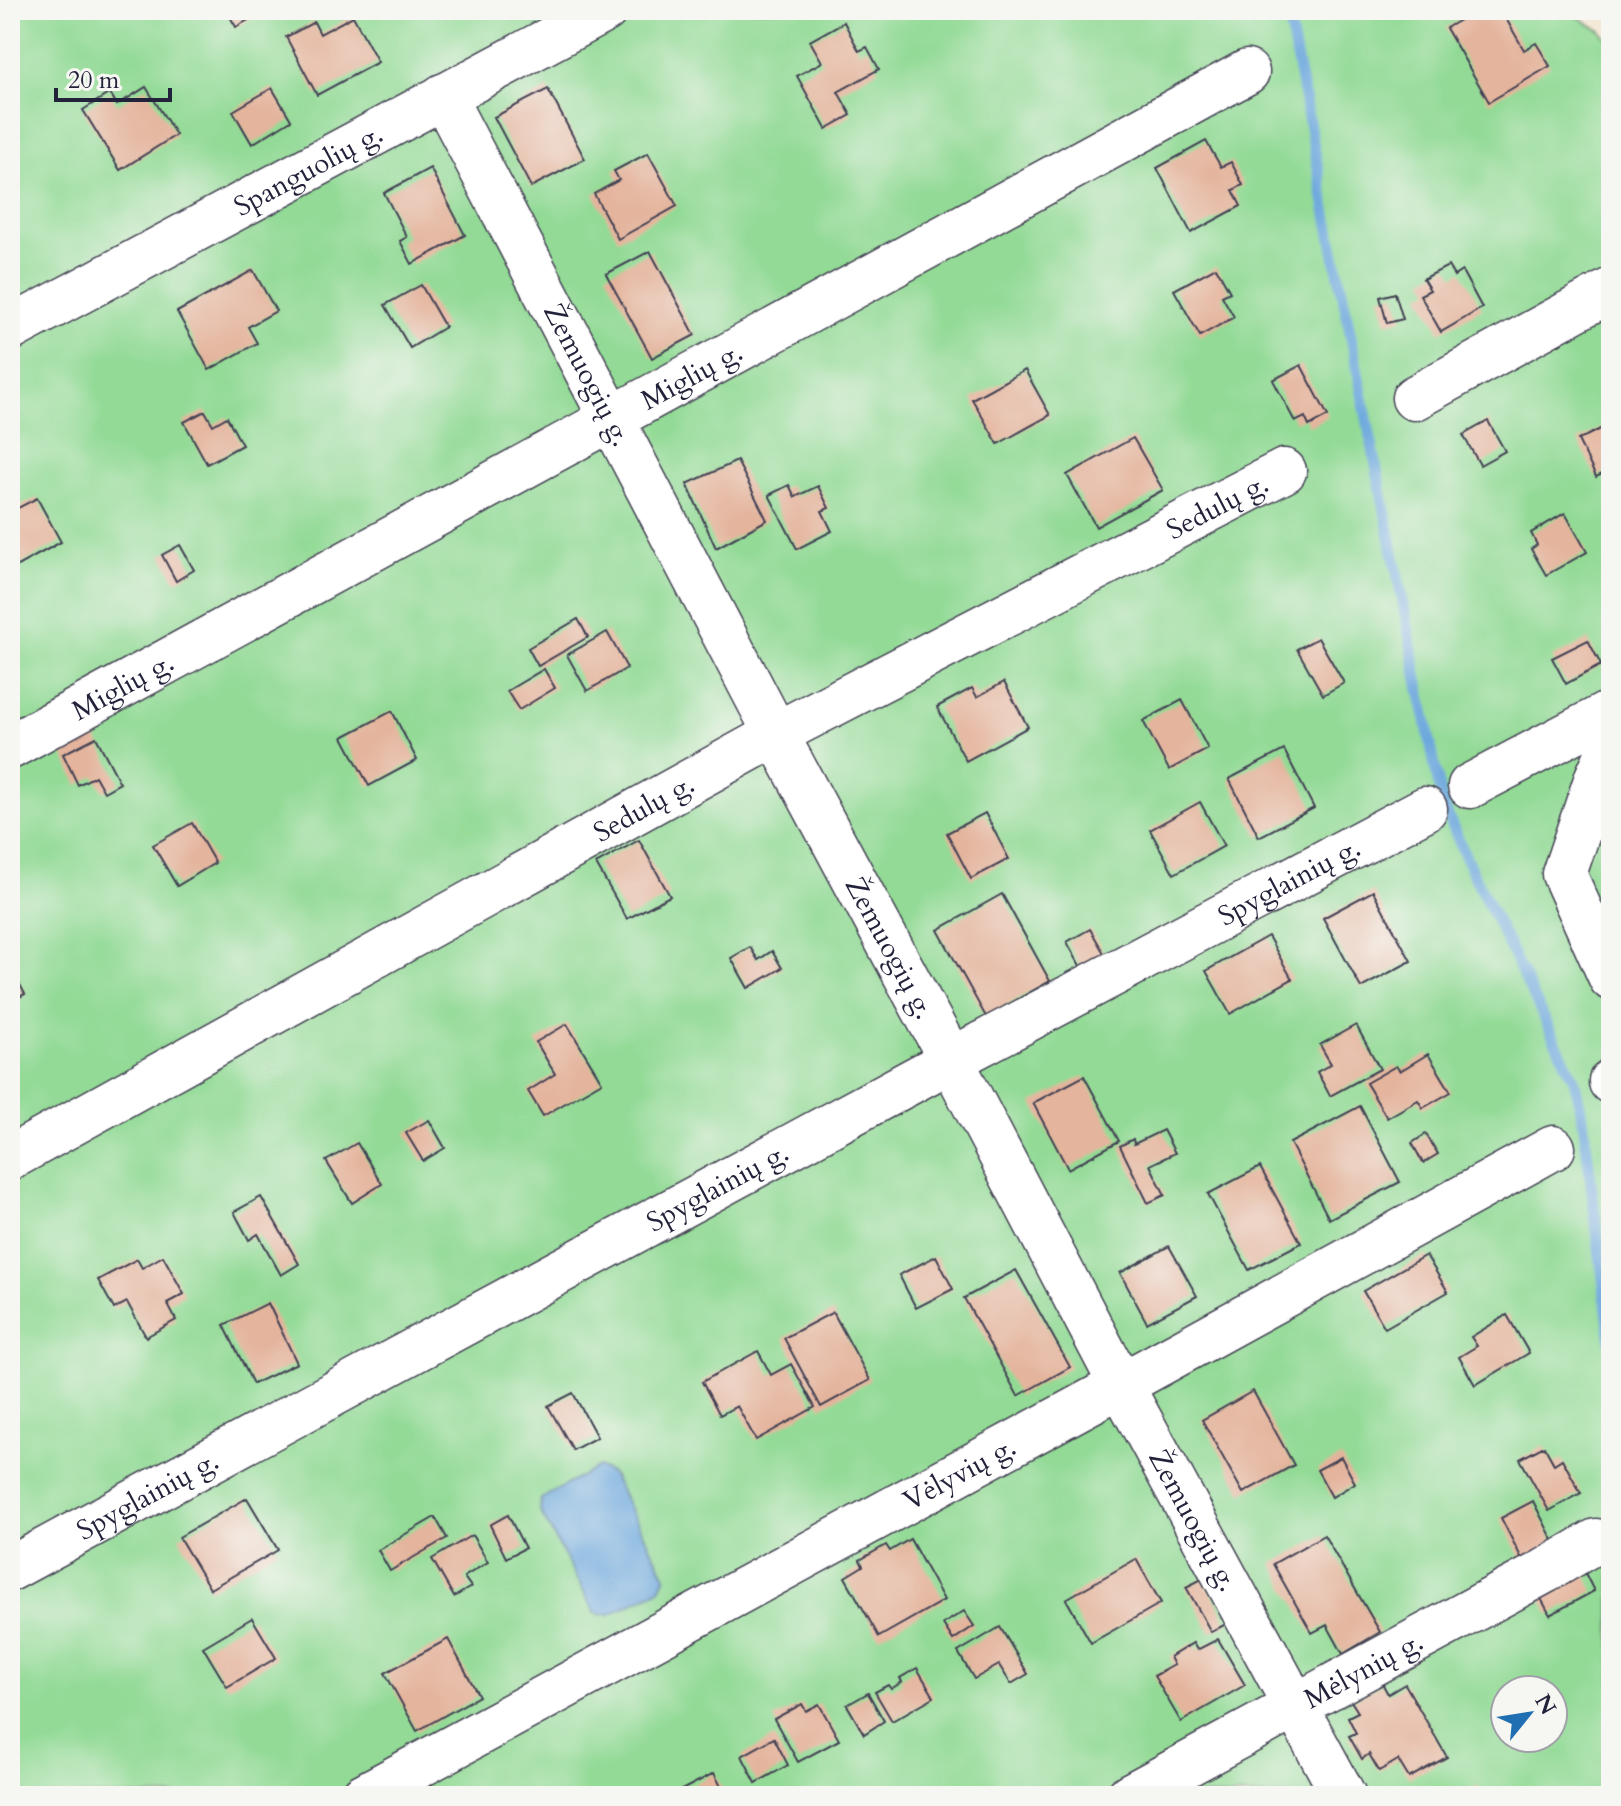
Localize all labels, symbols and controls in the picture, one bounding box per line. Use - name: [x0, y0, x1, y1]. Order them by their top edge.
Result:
- scale bar: [56, 52, 170, 102]
- text: 20 m: [68, 64, 120, 97]
- street label: Spanguolių g.: [227, 115, 390, 226]
- street label: Žemuogių g.: [534, 297, 640, 453]
- street label: Miglių g.: [634, 333, 749, 419]
- street label: Sedulų g.: [1160, 464, 1275, 549]
- street label: Miglių g.: [65, 643, 181, 730]
- street label: Sedulų g.: [587, 765, 701, 851]
- street label: Spyglainių g.: [1211, 829, 1367, 935]
- street label: Žemuogių g.: [836, 870, 943, 1026]
- street label: Spyglainių g.: [640, 1134, 795, 1241]
- street label: Vėlyvių g.: [896, 1428, 1023, 1520]
- street label: Spyglainių g.: [70, 1442, 225, 1549]
- street label: Žemuogių g.: [1139, 1443, 1247, 1598]
- street label: Mėlynių g.: [1297, 1623, 1430, 1718]
- north arrow: [1489, 1674, 1569, 1754]
- text: N: [1528, 1689, 1563, 1720]

